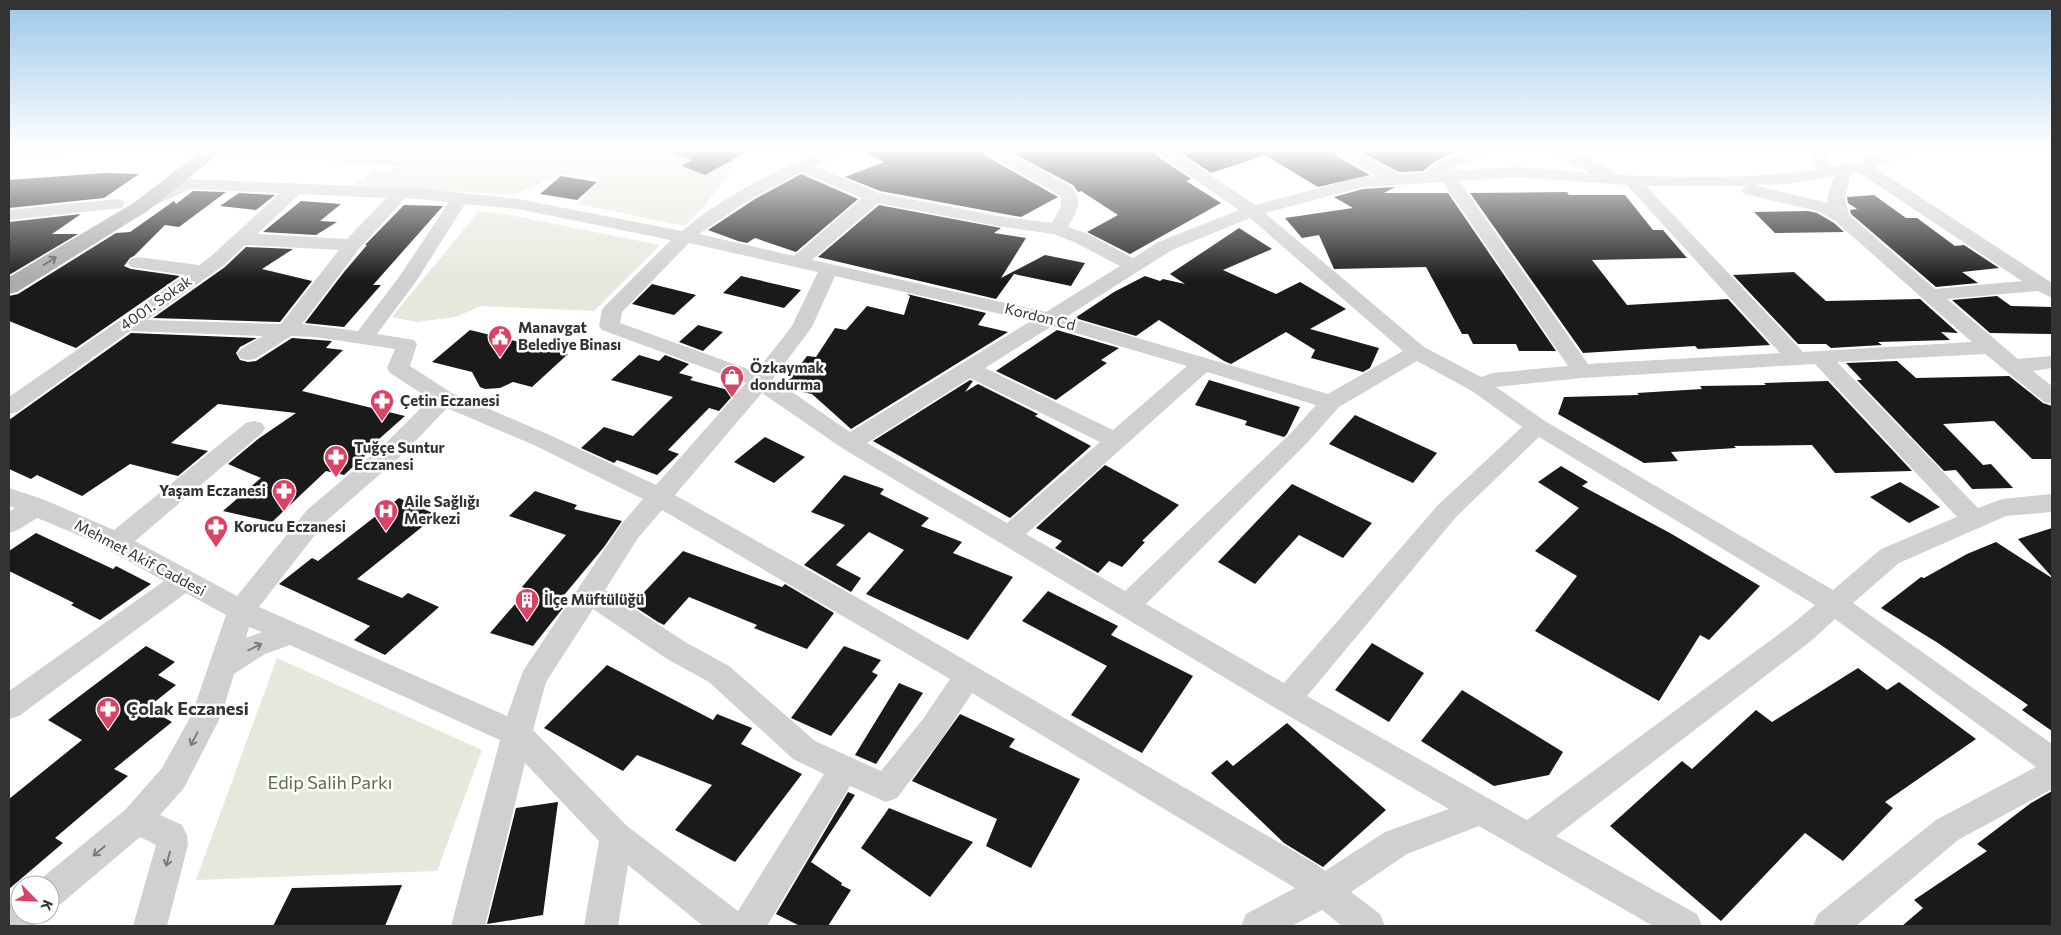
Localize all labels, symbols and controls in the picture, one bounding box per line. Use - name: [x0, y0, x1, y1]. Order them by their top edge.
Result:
- one-way arrow: [43, 256, 57, 266]
- street label: 4001. Sokak: [116, 271, 195, 333]
- street label: Kordon Cd: [1003, 299, 1077, 334]
- place label: Manavgat Belediye Binası: [518, 318, 621, 353]
- public building icon: Manavgat Belediye Binası: [487, 324, 513, 358]
- place label: Özkaymak dondurma: [750, 358, 824, 393]
- shop icon: Özkaymak dondurma: [719, 364, 745, 398]
- pharmacy icon: Çetin Eczanesi: [369, 388, 395, 422]
- place label: Çetin Eczanesi: [400, 391, 500, 409]
- place label: Tuğçe Suntur Eczanesi: [354, 438, 445, 473]
- pharmacy icon: Tuğçe Suntur Eczanesi: [323, 444, 349, 478]
- pharmacy icon: Yaşam Eczanesi: [271, 478, 297, 512]
- place label: Yaşam Eczanesi: [159, 481, 266, 499]
- place label: Aile Sağlığı Merkezi: [404, 492, 480, 527]
- hospital icon: Aile Sağlığı Merkezi: [373, 498, 399, 532]
- pharmacy icon: Korucu Eczanesi: [203, 514, 229, 548]
- street label: Mehmet Akif Caddesi: [72, 515, 209, 599]
- place label: Korucu Eczanesi: [234, 517, 346, 535]
- building icon: İlçe Müftülüğü: [514, 587, 540, 621]
- place label: İlçe Müftülüğü: [544, 590, 644, 608]
- one-way arrow: [248, 642, 263, 652]
- pharmacy icon: Çolak Eczanesi: [95, 696, 121, 730]
- place label: Çolak Eczanesi: [126, 697, 249, 719]
- one-way arrow: [189, 731, 198, 746]
- park label: Edip Salih Parkı: [267, 771, 393, 793]
- one-way arrow: [92, 846, 105, 857]
- one-way arrow: [162, 851, 172, 867]
- north arrow: [10, 875, 60, 925]
- text: K: [37, 898, 57, 914]

